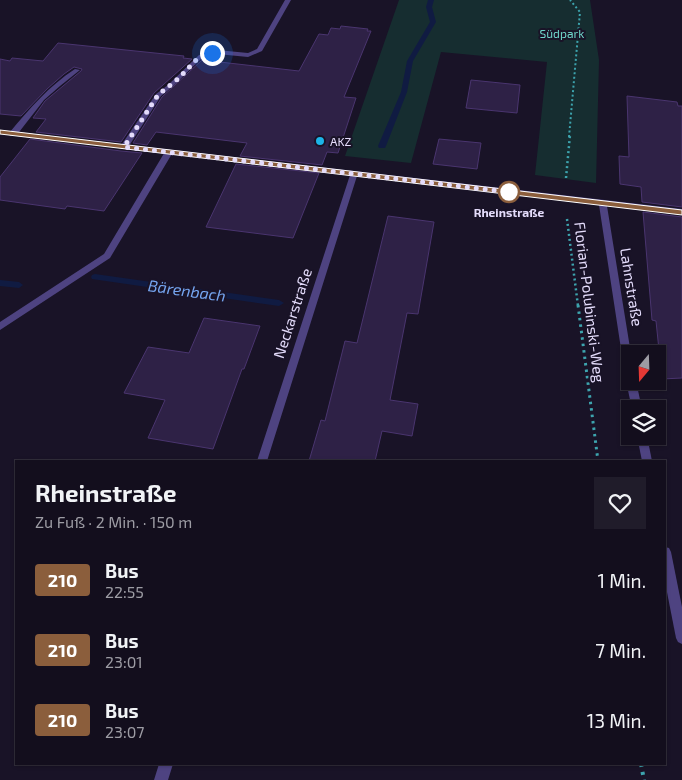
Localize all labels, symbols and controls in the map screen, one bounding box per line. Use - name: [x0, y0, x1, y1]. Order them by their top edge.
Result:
- park label: Südpark: [540, 26, 584, 40]
- your location: [200, 41, 225, 66]
- place label: AKZ: [330, 134, 352, 148]
- marker: AKZ: [314, 135, 326, 147]
- marker: Rheinstraße: [498, 181, 520, 203]
- place label: Rheinstraße: [474, 205, 545, 219]
- street label: Florian-Polubinski-Weg: [571, 221, 609, 384]
- street label: Lahnstraße: [617, 247, 647, 327]
- street label: Neckarstraße: [269, 266, 315, 360]
- water label: Bärenbach: [147, 275, 227, 305]
- north arrow: [621, 345, 666, 390]
- map controls: [621, 345, 666, 445]
- button: layers: [621, 400, 666, 445]
- button: heart: [594, 477, 646, 529]
- text: Rheinstraße: [35, 478, 176, 507]
- text: Zu Fuß · 2 Min. · 150 m: [35, 512, 192, 531]
- text: Bus: [105, 559, 139, 582]
- text: 210: [48, 569, 77, 591]
- text: 1 Min.: [597, 569, 646, 592]
- text: 22:55: [105, 582, 144, 601]
- text: Bus: [105, 629, 139, 652]
- text: 210: [48, 639, 77, 661]
- text: 7 Min.: [595, 639, 646, 662]
- text: 23:01: [105, 652, 143, 671]
- text: Bus: [105, 699, 139, 722]
- text: 210: [48, 709, 77, 731]
- text: 13 Min.: [587, 709, 646, 732]
- text: 23:07: [105, 722, 145, 741]

